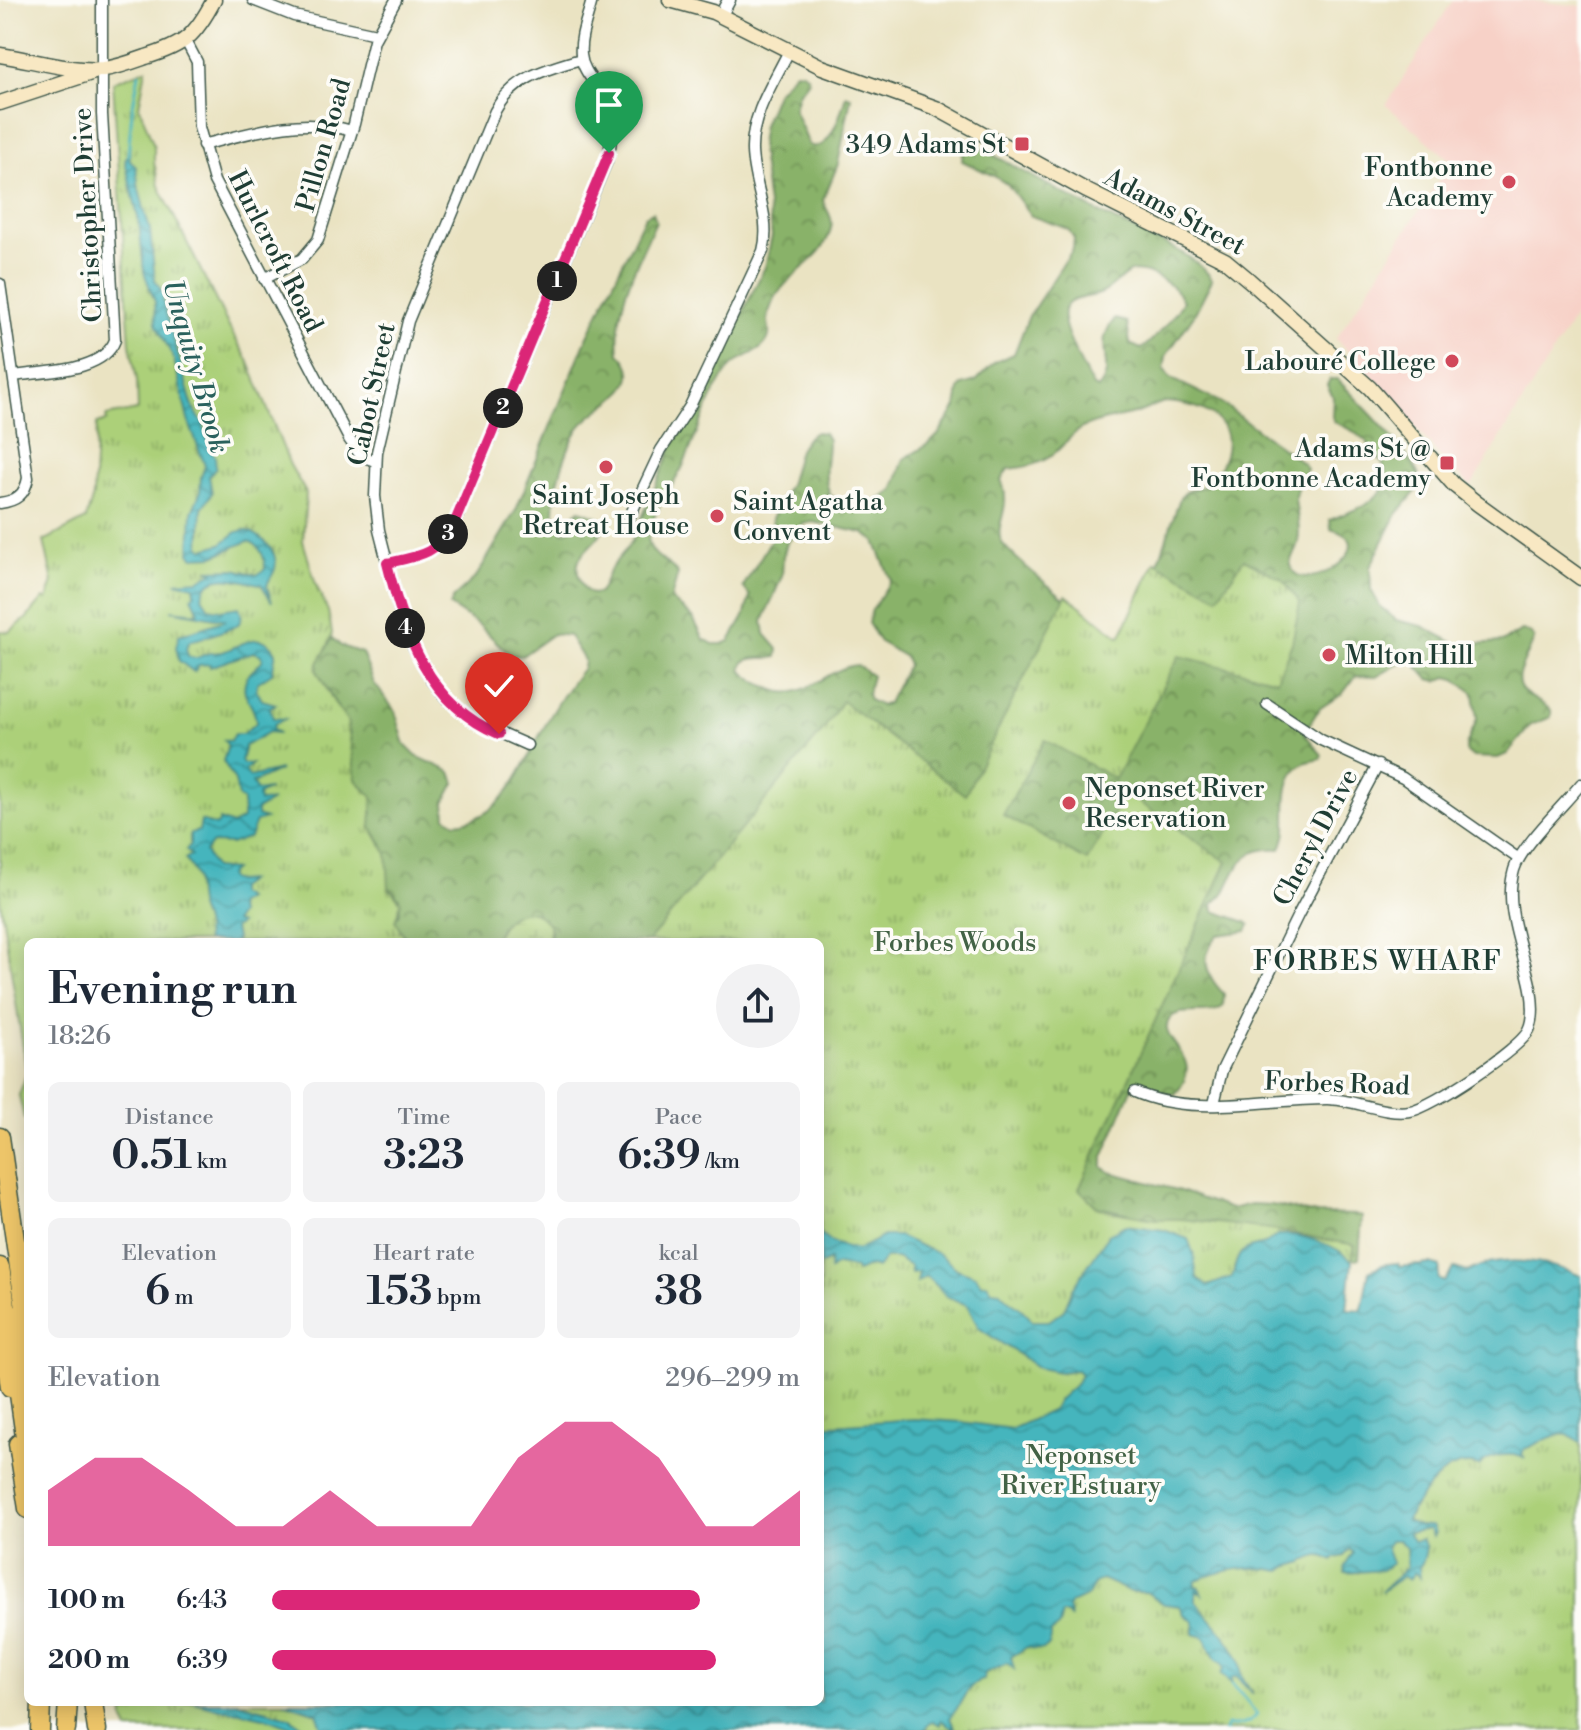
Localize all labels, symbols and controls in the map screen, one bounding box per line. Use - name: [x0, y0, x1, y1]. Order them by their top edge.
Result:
- pin: [575, 71, 643, 153]
- street label: Pillon Road: [290, 75, 358, 216]
- icon: arrive: [587, 83, 631, 127]
- street label: Christopher Drive: [66, 107, 110, 323]
- place label: 349 Adams St: [846, 129, 1006, 161]
- marker: 349 Adams St: [1013, 135, 1031, 153]
- place label: Fontbonne Academy: [1365, 152, 1493, 214]
- street label: Adams Street: [1097, 161, 1251, 263]
- street label: Hurlcroft Road: [221, 165, 330, 338]
- marker: Fontbonne Academy: [1500, 173, 1518, 191]
- pin: 1: [537, 261, 577, 301]
- text: 1: [552, 267, 562, 294]
- water label: Unquity Brook: [154, 275, 237, 457]
- street label: Cabot Street: [341, 320, 403, 469]
- place label: Labouré College: [1245, 346, 1436, 378]
- marker: Labouré College: [1443, 352, 1461, 370]
- pin: 2: [483, 388, 523, 428]
- text: 2: [496, 394, 510, 421]
- place label: Adams St @ Fontbonne Academy: [1191, 433, 1431, 495]
- marker: Adams St @ Fontbonne Academy: [1438, 454, 1456, 472]
- marker: Saint Joseph Retreat House: [597, 458, 615, 476]
- place label: Saint Joseph Retreat House: [523, 480, 689, 542]
- place label: Saint Agatha Convent: [733, 486, 884, 548]
- marker: Saint Agatha Convent: [708, 507, 726, 525]
- pin: 3: [428, 514, 468, 554]
- text: 3: [441, 520, 455, 547]
- pin: 4: [385, 608, 425, 648]
- text: 4: [398, 614, 412, 641]
- place label: Milton Hill: [1345, 640, 1474, 672]
- marker: Milton Hill: [1320, 646, 1338, 664]
- pin: [465, 652, 533, 734]
- icon: check: [477, 664, 521, 708]
- street label: Cheryl Drive: [1266, 763, 1365, 911]
- place label: Neponset River Reservation: [1085, 773, 1265, 835]
- marker: Neponset River Reservation: [1060, 794, 1078, 812]
- park label: Forbes Woods: [874, 927, 1036, 959]
- district label: FORBES WHARF: [1253, 944, 1503, 979]
- text: Evening run: [48, 962, 297, 1017]
- button: share: [716, 964, 800, 1048]
- text: 18:26: [48, 1020, 111, 1052]
- street label: Forbes Road: [1264, 1065, 1411, 1103]
- text: Distance: [125, 1104, 214, 1131]
- text: Time: [398, 1104, 450, 1131]
- text: Pace: [655, 1104, 702, 1131]
- text: 0.51: [111, 1131, 192, 1181]
- text: 3:23: [383, 1131, 465, 1181]
- text: 6:39: [617, 1131, 701, 1181]
- text: km: [192, 1148, 227, 1175]
- text: /km: [701, 1148, 740, 1175]
- text: Elevation: [122, 1240, 217, 1267]
- text: Heart rate: [373, 1240, 475, 1267]
- text: kcal: [659, 1240, 699, 1267]
- text: 6: [145, 1267, 170, 1317]
- text: 153: [367, 1267, 432, 1317]
- text: 38: [654, 1267, 703, 1317]
- text: m: [170, 1284, 194, 1311]
- text: bpm: [432, 1284, 481, 1311]
- text: Elevation: [48, 1362, 161, 1394]
- text: 296–299 m: [665, 1362, 800, 1394]
- park label: Neponset River Estuary: [1001, 1440, 1162, 1502]
- text: 100 m: [48, 1584, 125, 1616]
- text: 6:43: [176, 1584, 227, 1616]
- text: 200 m: [48, 1644, 130, 1676]
- text: 6:39: [176, 1644, 228, 1676]

